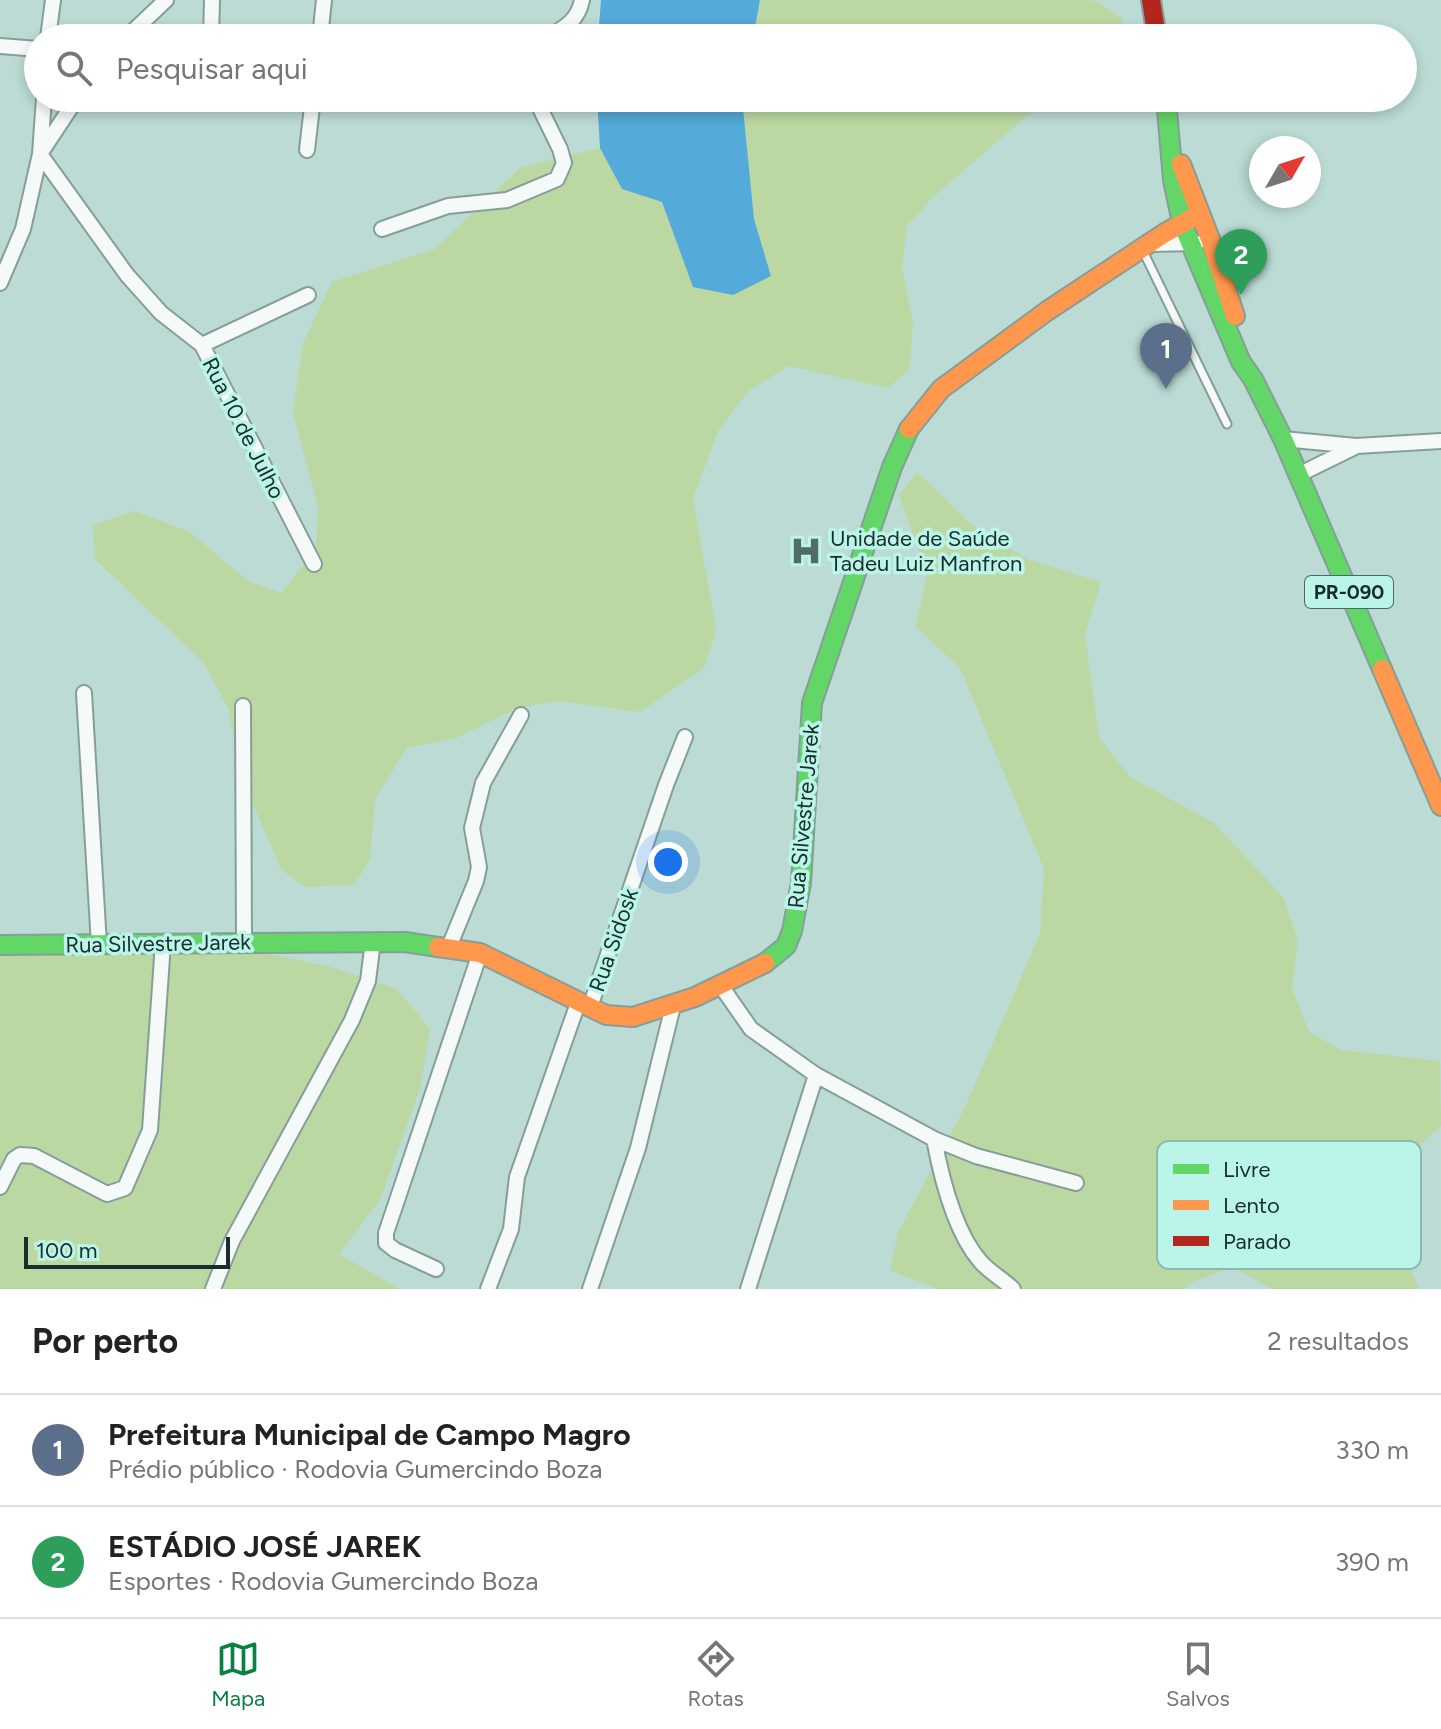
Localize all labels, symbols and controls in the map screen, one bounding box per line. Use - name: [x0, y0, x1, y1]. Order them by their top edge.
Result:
- search box: [24, 24, 1417, 112]
- icon: search: [52, 46, 96, 90]
- text: Pesquisar aqui: [116, 50, 308, 87]
- north arrow: [1249, 136, 1321, 208]
- pin: 2: [1215, 229, 1267, 295]
- pin: 1: [1140, 323, 1192, 389]
- street label: Rua 10 de Julho: [196, 353, 291, 503]
- place label: Unidade de Saúde Tadeu Luiz Manfron: [830, 525, 1022, 577]
- hospital icon: Unidade de Saúde Tadeu Luiz Manfron: [789, 534, 823, 568]
- road number: PR-090: [1305, 576, 1393, 608]
- street label: Rua Silvestre Jarek: [782, 722, 825, 910]
- your location: [648, 842, 688, 882]
- street label: Rua Sidosk: [583, 884, 644, 996]
- street label: Rua Silvestre Jarek: [65, 928, 251, 959]
- legend: [1157, 1141, 1421, 1269]
- text: Livre: [1223, 1156, 1270, 1183]
- text: Lento: [1223, 1192, 1280, 1219]
- text: Parado: [1223, 1228, 1291, 1255]
- scale bar: [24, 1233, 230, 1269]
- text: 100 m: [36, 1237, 97, 1264]
- text: Por perto: [32, 1321, 178, 1362]
- text: 2 resultados: [1267, 1325, 1409, 1357]
- text: Prefeitura Municipal de Campo Magro: [108, 1416, 631, 1453]
- text: 1: [53, 1434, 63, 1466]
- text: 330 m: [1335, 1434, 1409, 1466]
- text: Prédio público · Rodovia Gumercindo Boza: [108, 1453, 602, 1485]
- text: ESTÁDIO JOSÉ JAREK: [108, 1528, 421, 1565]
- text: 2: [50, 1546, 66, 1578]
- text: 390 m: [1335, 1546, 1409, 1578]
- text: Esportes · Rodovia Gumercindo Boza: [108, 1565, 539, 1597]
- tab: Mapa: [211, 1637, 265, 1712]
- tab: Rotas: [688, 1637, 744, 1712]
- tab: Salvos: [1166, 1637, 1230, 1712]

